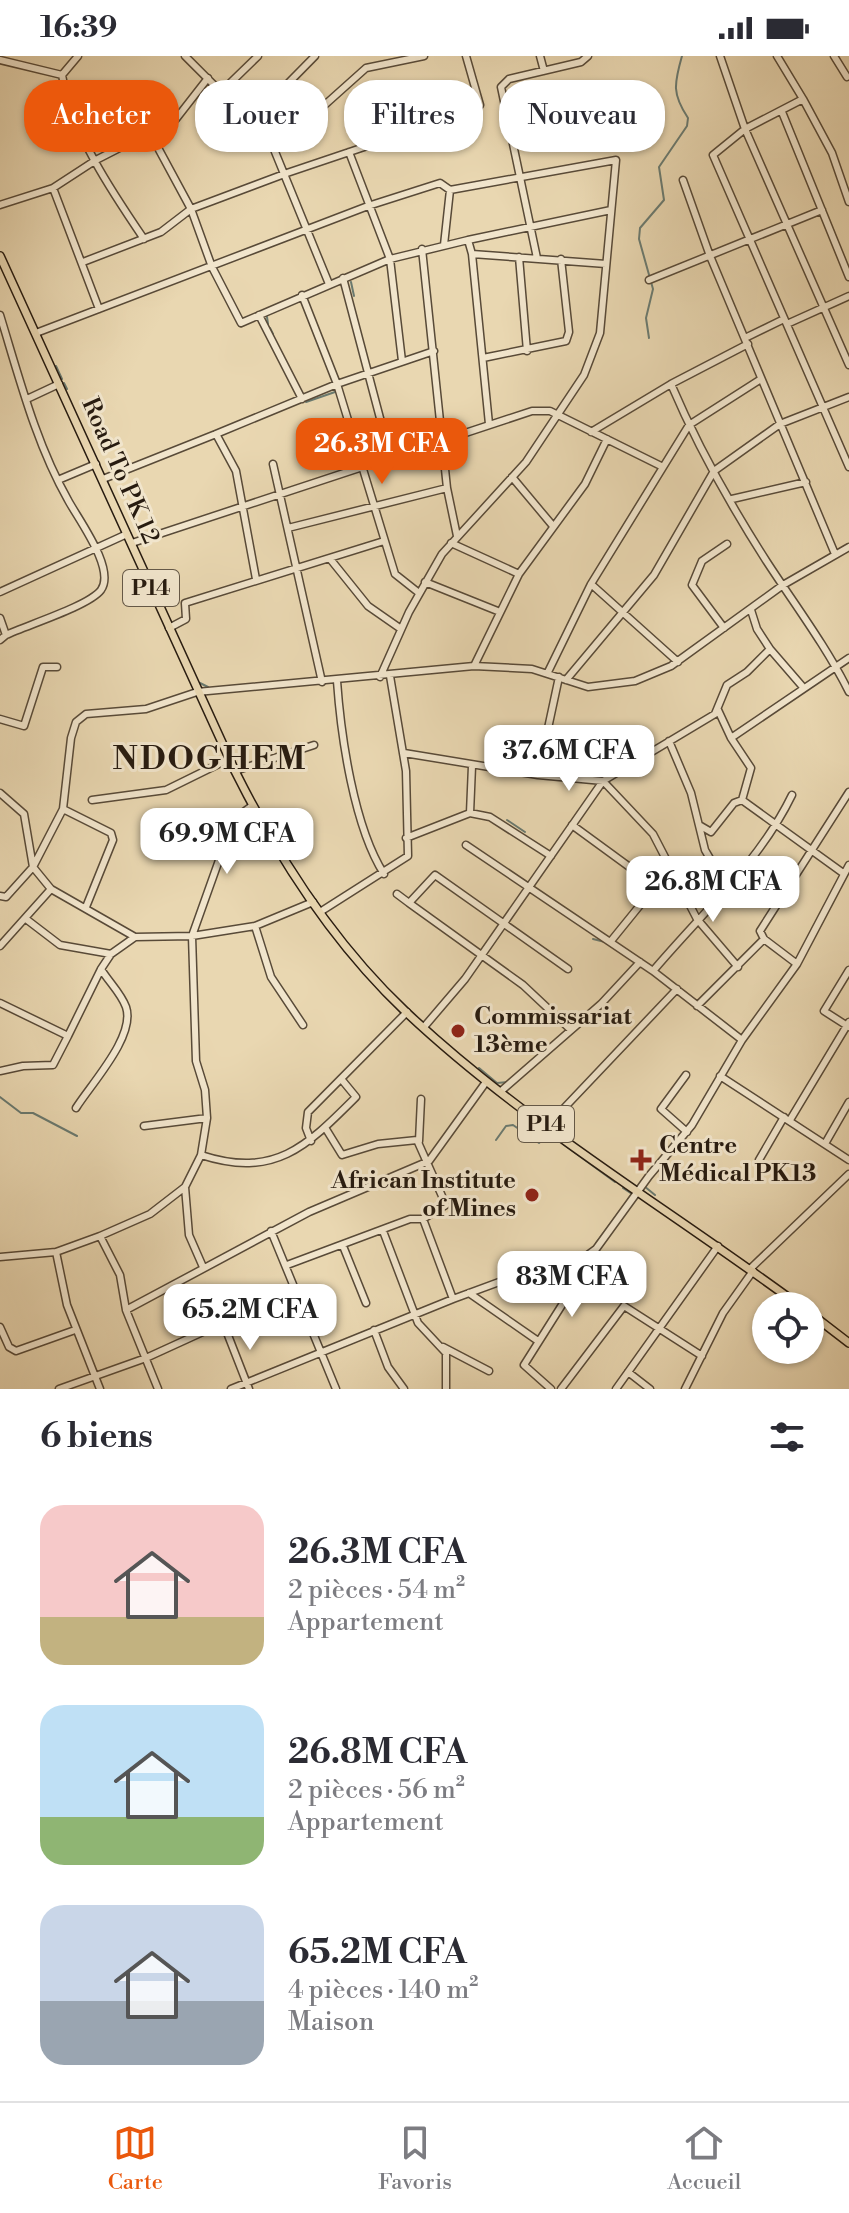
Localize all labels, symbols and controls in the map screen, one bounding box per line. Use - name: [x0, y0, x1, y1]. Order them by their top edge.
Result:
- text: 16:39: [40, 9, 117, 47]
- chip: Acheter: [24, 80, 179, 152]
- chip: Louer: [195, 80, 328, 152]
- chip: Filtres: [344, 80, 483, 152]
- chip: Nouveau: [499, 80, 665, 152]
- street label: Road To PK 12: [74, 393, 166, 549]
- pin: 26.3M CFA: [290, 418, 474, 486]
- text: 26.3M CFA: [314, 428, 450, 460]
- road number: P14: [123, 570, 179, 606]
- pin: 37.6M CFA: [477, 725, 661, 793]
- text: 37.6M CFA: [502, 735, 636, 767]
- district label: NDOGHEM: [113, 739, 307, 779]
- pin: 69.9M CFA: [135, 808, 319, 876]
- text: 69.9M CFA: [158, 818, 296, 850]
- pin: 26.8M CFA: [621, 856, 805, 924]
- text: 26.8M CFA: [644, 866, 782, 898]
- place label: Commissariat 13ème: [474, 1002, 632, 1060]
- marker: Commissariat 13ème: [449, 1022, 467, 1040]
- road number: P14: [518, 1106, 574, 1142]
- place label: Centre Médical PK13: [659, 1131, 816, 1189]
- marker: Centre Médical PK13: [630, 1149, 652, 1171]
- place label: African Institute of Mines: [330, 1166, 516, 1224]
- marker: African Institute of Mines: [523, 1186, 541, 1204]
- pin: 83M CFA: [498, 1251, 646, 1319]
- text: 83M CFA: [515, 1261, 629, 1293]
- pin: 65.2M CFA: [158, 1284, 342, 1352]
- map controls: [752, 1292, 824, 1364]
- button: locate: [752, 1292, 824, 1364]
- text: 65.2M CFA: [182, 1294, 318, 1326]
- icon: filters: [765, 1415, 809, 1459]
- text: 6 biens: [40, 1416, 153, 1458]
- text: 26.3M CFA: [288, 1532, 466, 1574]
- icon: home: [104, 1537, 200, 1633]
- text: 2 pièces · 54 m²: [288, 1574, 465, 1606]
- text: Appartement: [288, 1606, 444, 1638]
- text: 26.8M CFA: [288, 1732, 467, 1774]
- icon: home: [104, 1737, 200, 1833]
- text: 2 pièces · 56 m²: [288, 1774, 465, 1806]
- text: Appartement: [288, 1806, 444, 1838]
- text: 65.2M CFA: [288, 1932, 467, 1974]
- icon: home: [104, 1937, 200, 2033]
- text: 4 pièces · 140 m²: [288, 1974, 478, 2006]
- text: Maison: [288, 2006, 374, 2038]
- tab: Carte: [108, 2121, 163, 2196]
- tab: Favoris: [378, 2121, 452, 2196]
- tab: Accueil: [667, 2121, 741, 2196]

